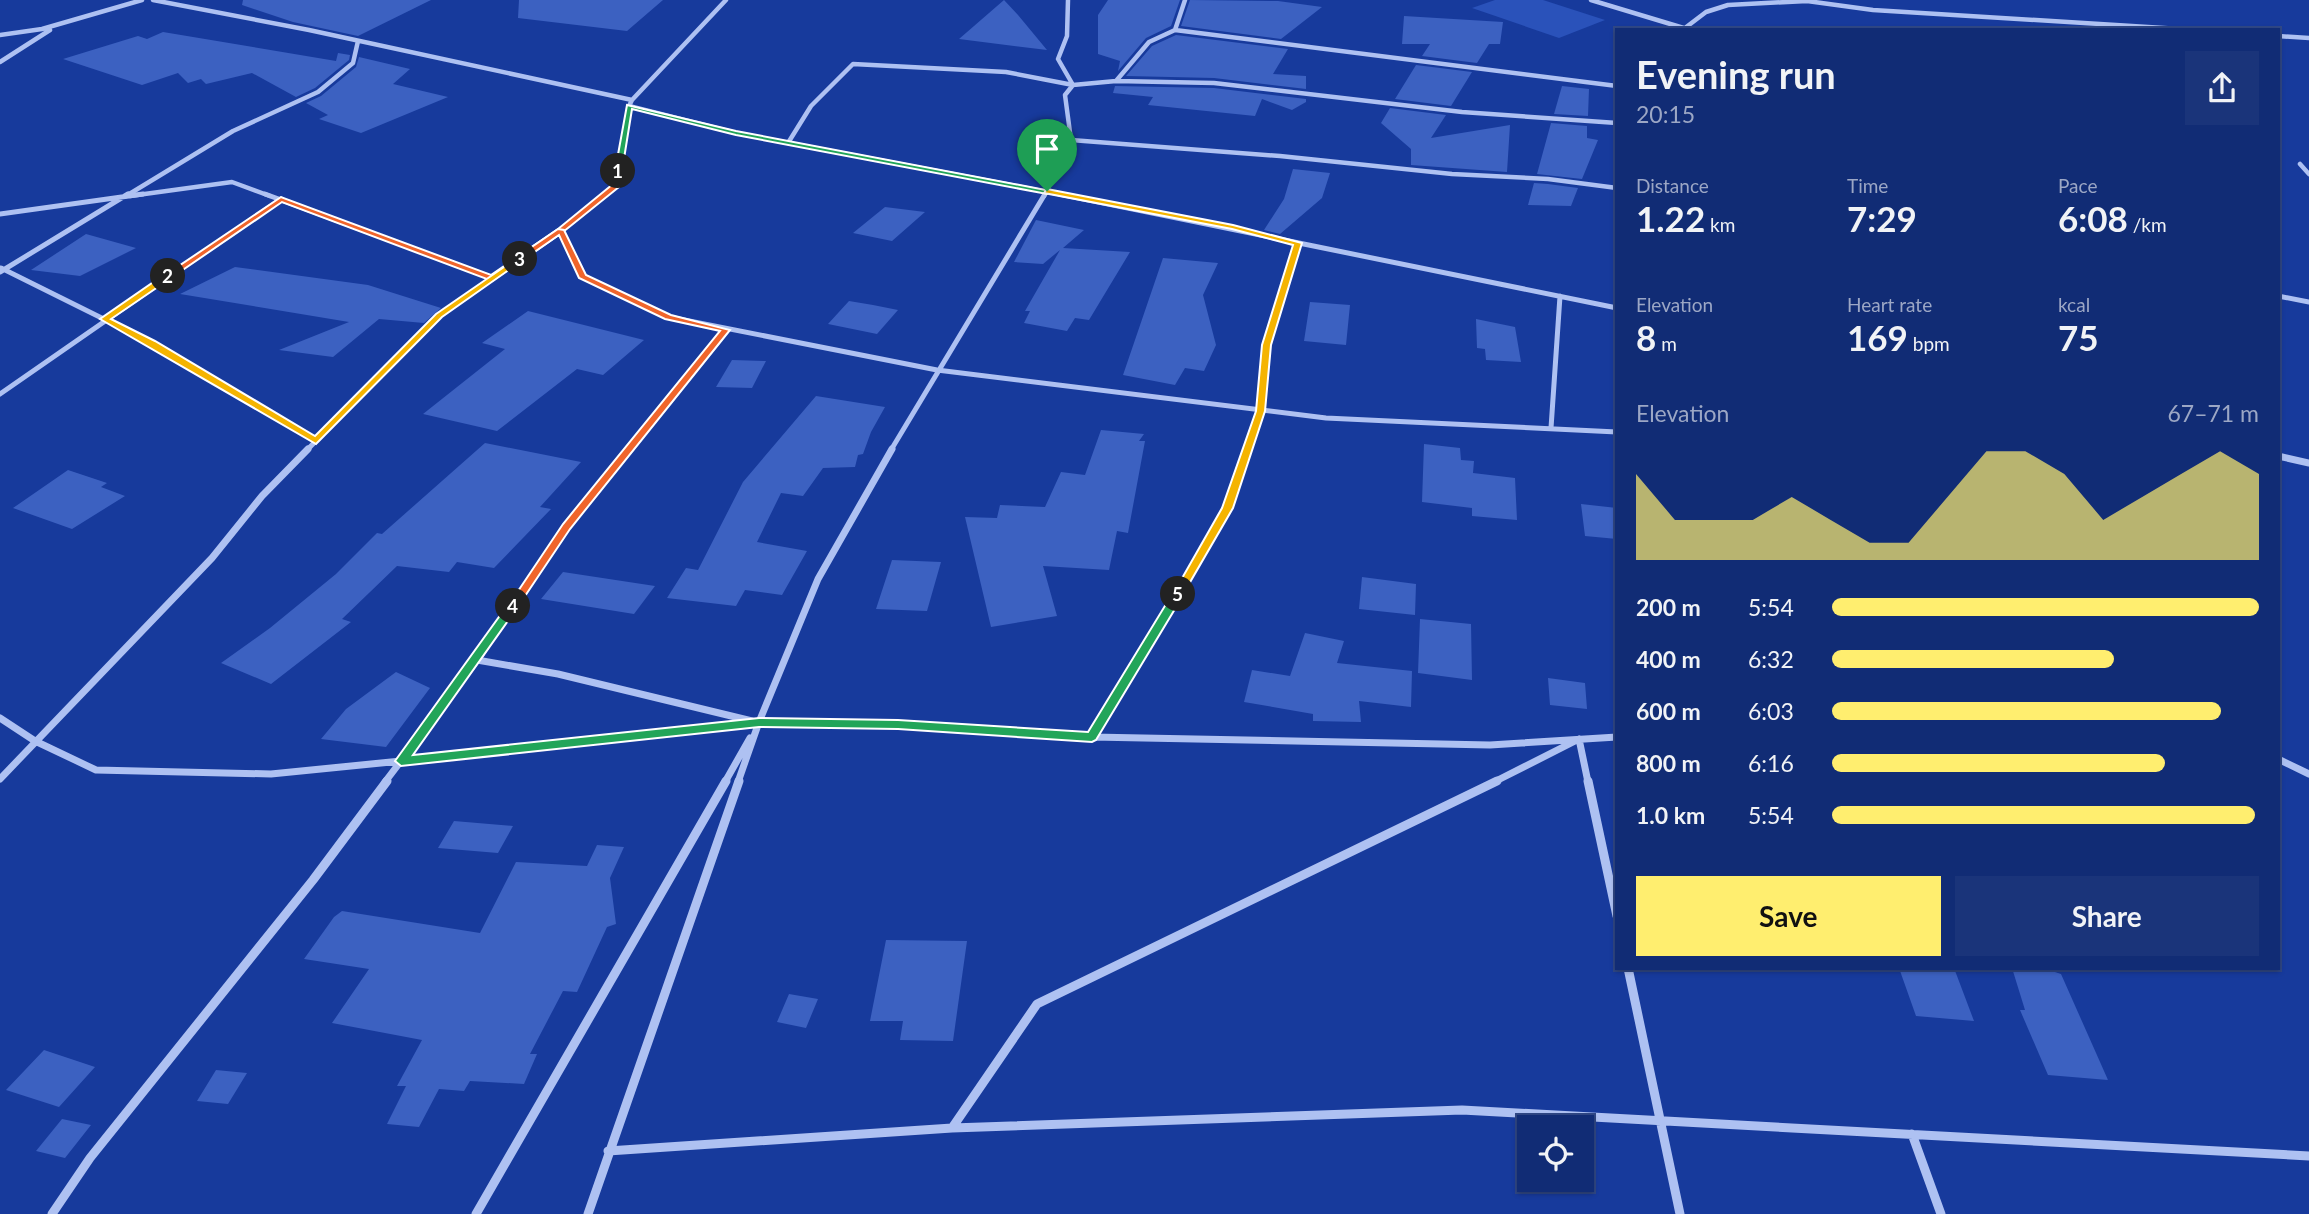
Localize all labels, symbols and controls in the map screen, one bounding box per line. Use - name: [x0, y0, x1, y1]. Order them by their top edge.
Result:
- text: Evening run: [1636, 51, 1836, 97]
- button: share: [2185, 51, 2259, 125]
- text: 20:15: [1636, 100, 1695, 128]
- pin: [1017, 119, 1077, 191]
- icon: arrive: [1028, 130, 1066, 168]
- pin: 1: [600, 154, 636, 188]
- text: 1: [612, 159, 623, 182]
- text: Distance: [1636, 174, 1709, 197]
- text: Time: [1847, 174, 1888, 197]
- text: Pace: [2058, 174, 2097, 197]
- text: 1.22: [1636, 197, 1705, 239]
- text: 7:29: [1847, 197, 1917, 239]
- text: 6:08: [2058, 197, 2128, 239]
- text: km: [1705, 213, 1735, 236]
- text: /km: [2128, 213, 2167, 236]
- pin: 3: [503, 242, 538, 276]
- text: 3: [514, 247, 525, 270]
- pin: 2: [150, 258, 186, 294]
- text: 2: [162, 264, 173, 287]
- text: Elevation: [1636, 293, 1713, 316]
- text: Heart rate: [1847, 293, 1932, 316]
- text: kcal: [2058, 293, 2090, 316]
- text: 8: [1636, 316, 1656, 358]
- text: 169: [1847, 316, 1908, 358]
- text: 75: [2058, 316, 2099, 358]
- text: m: [1656, 332, 1677, 355]
- text: bpm: [1908, 332, 1950, 355]
- text: Elevation: [1636, 399, 1729, 427]
- text: 67–71 m: [2167, 399, 2259, 427]
- pin: 5: [1160, 576, 1196, 612]
- text: 5: [1172, 582, 1183, 605]
- pin: 4: [496, 588, 530, 624]
- text: 200 m: [1636, 593, 1701, 621]
- text: 5:54: [1748, 593, 1794, 621]
- text: 4: [507, 594, 518, 617]
- text: 400 m: [1636, 645, 1701, 673]
- text: 6:32: [1748, 645, 1794, 673]
- text: 600 m: [1636, 697, 1701, 725]
- text: 6:03: [1748, 697, 1794, 725]
- text: 800 m: [1636, 749, 1701, 777]
- text: 6:16: [1748, 749, 1794, 777]
- text: 1.0 km: [1636, 801, 1705, 829]
- text: 5:54: [1748, 801, 1794, 829]
- button: Save: [1636, 876, 1941, 956]
- button: Share: [1955, 876, 2259, 956]
- map controls: [1517, 1115, 1594, 1192]
- button: locate: [1517, 1115, 1594, 1192]

